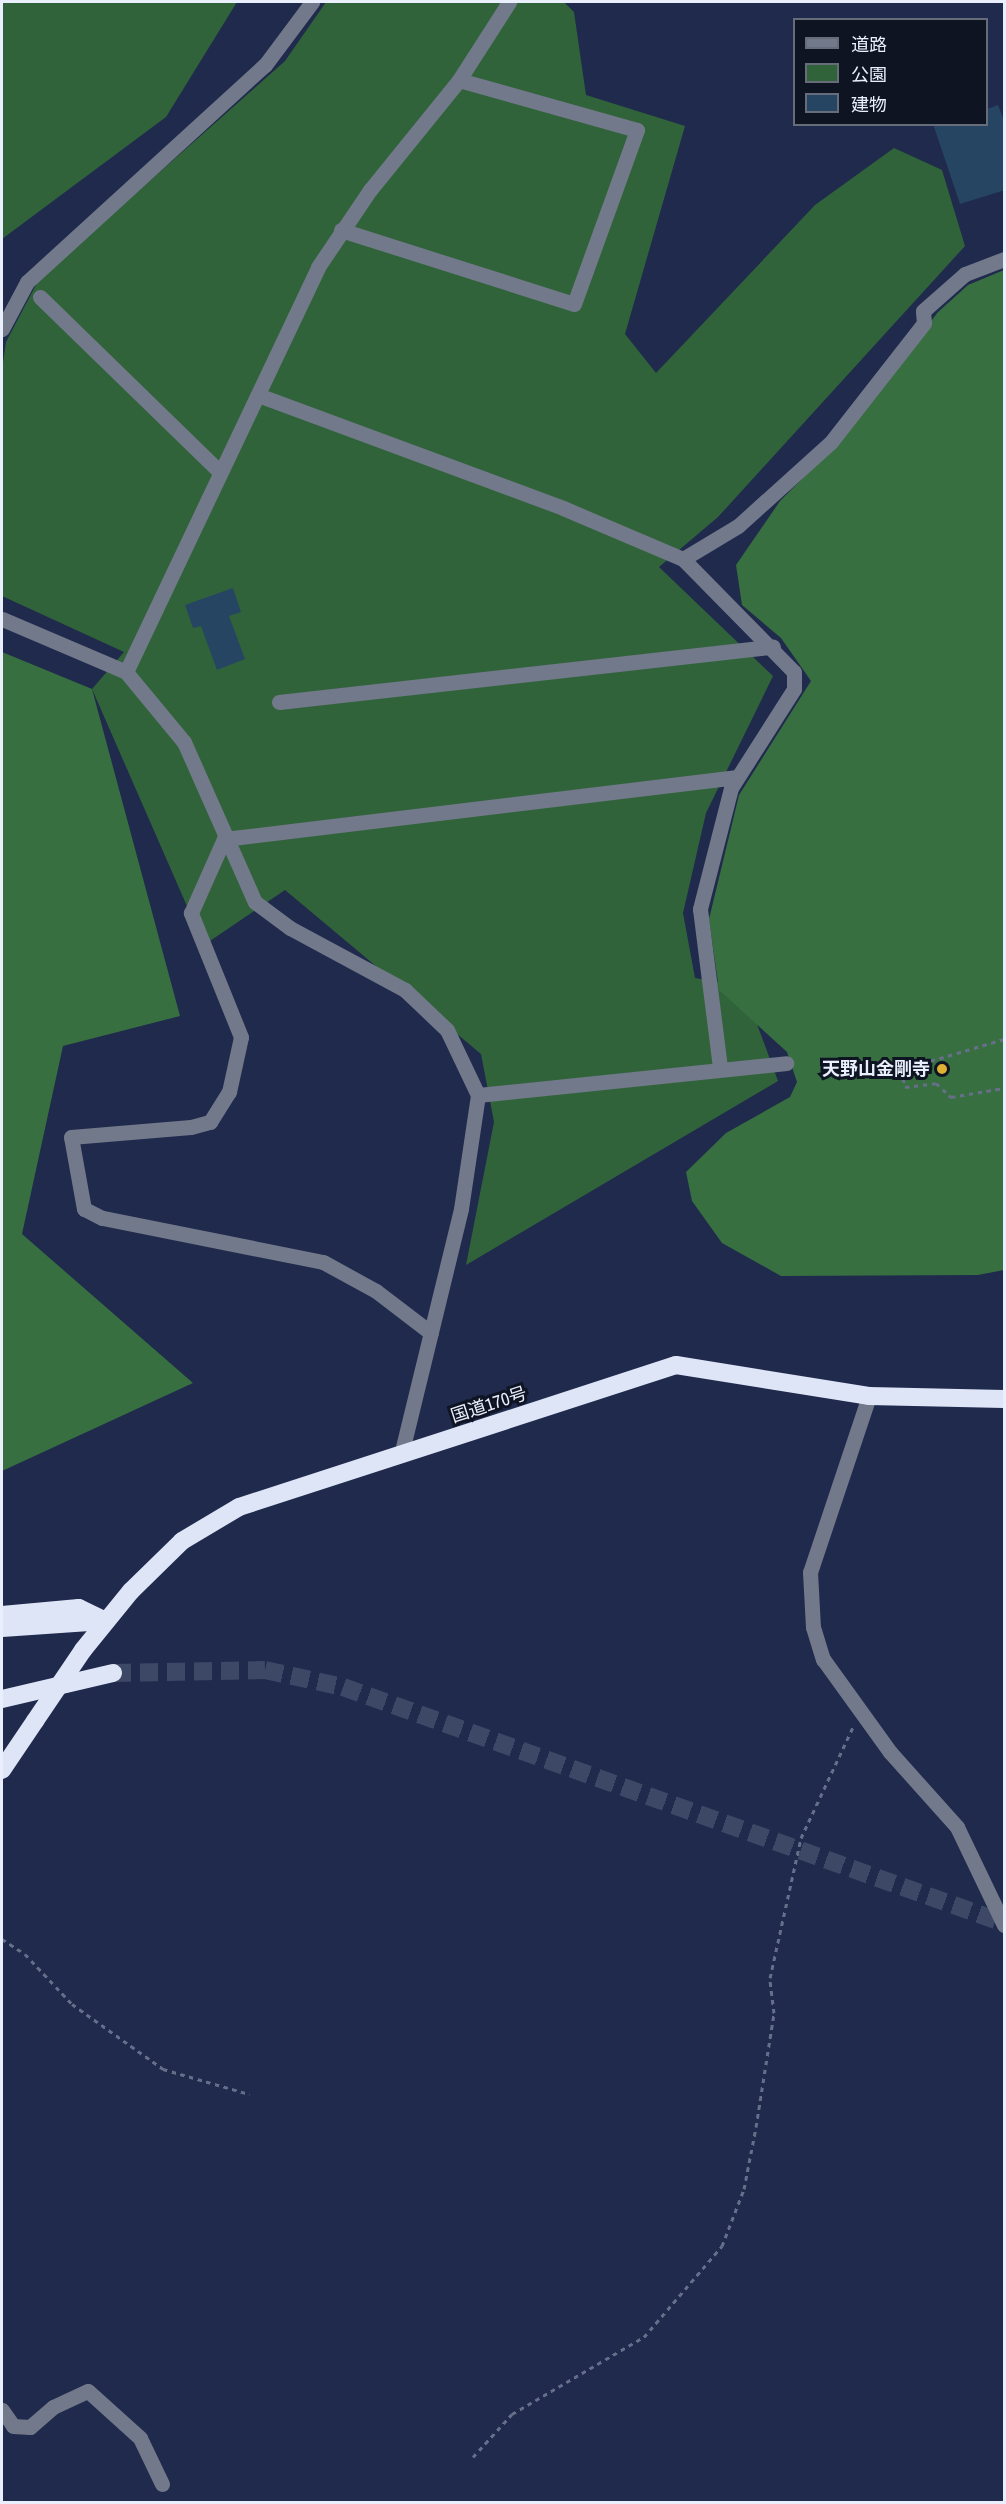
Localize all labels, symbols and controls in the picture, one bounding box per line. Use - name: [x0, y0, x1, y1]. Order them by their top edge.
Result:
- legend: [793, 18, 988, 126]
- text: 道路: [851, 32, 887, 57]
- text: 公園: [851, 62, 887, 87]
- text: 建物: [851, 92, 887, 117]
- place label: 天野山金剛寺: [822, 1058, 930, 1080]
- marker: 天野山金剛寺: [935, 1062, 949, 1076]
- street label: 国道170号: [448, 1383, 530, 1427]

